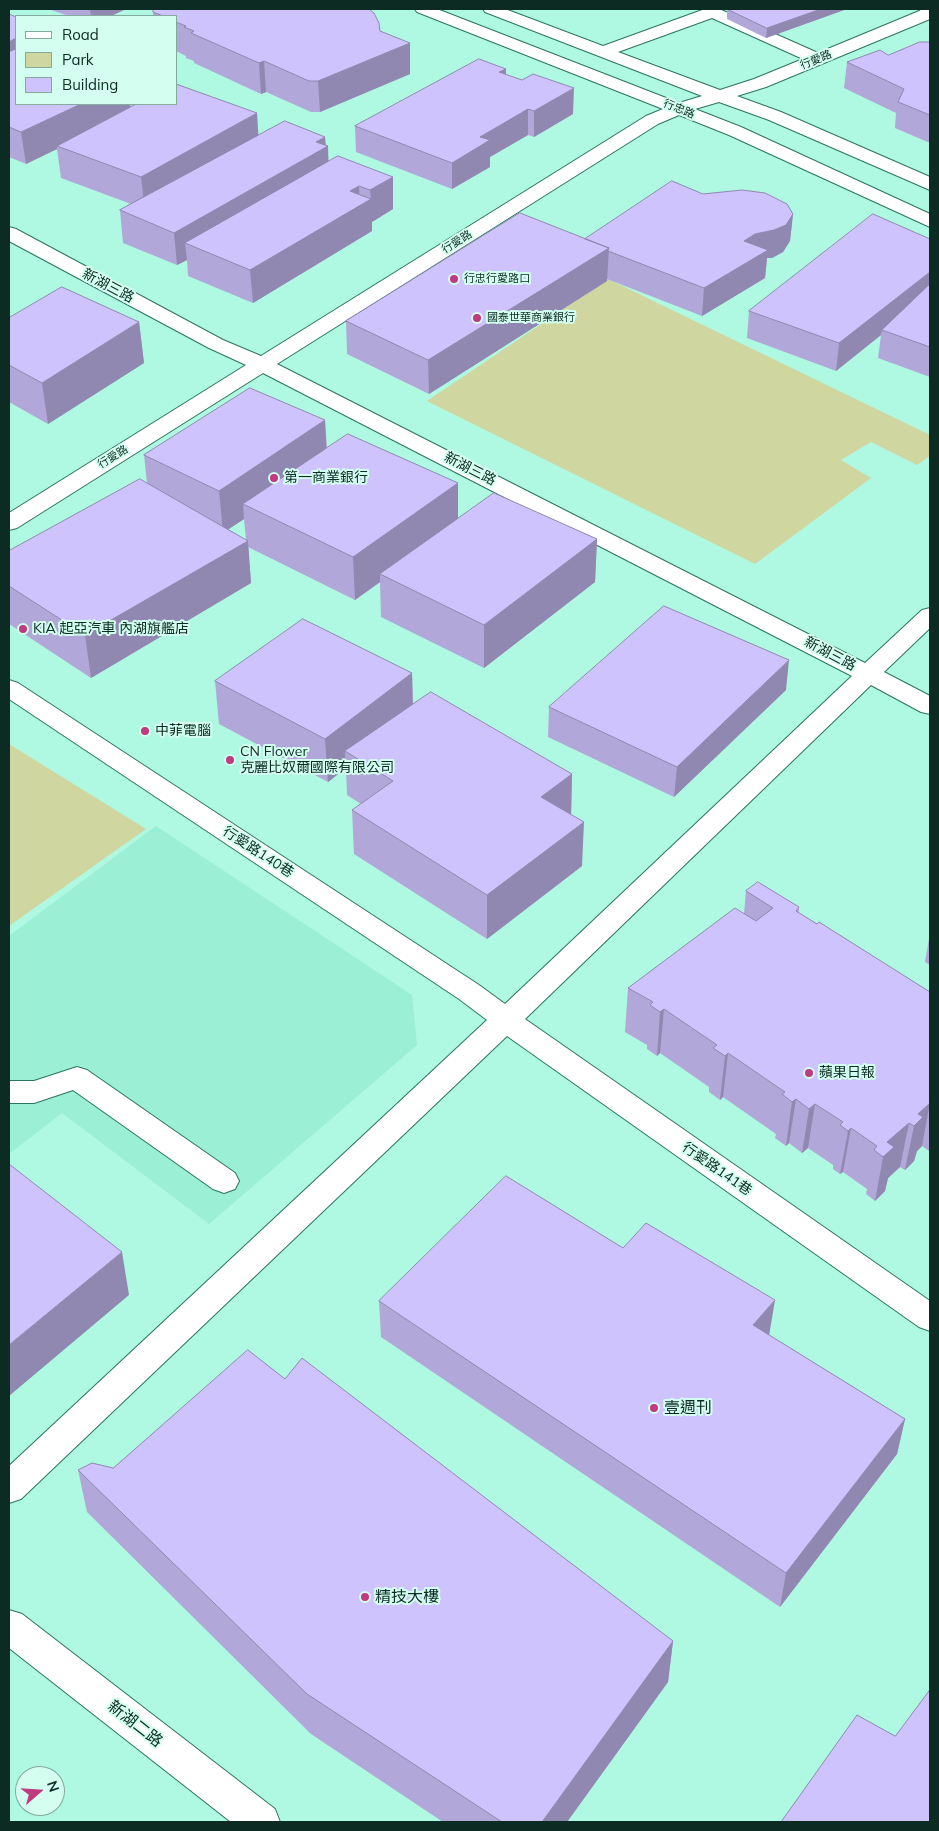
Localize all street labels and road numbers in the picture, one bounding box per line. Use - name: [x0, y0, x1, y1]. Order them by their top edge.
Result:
- street label: 行愛路: [798, 48, 834, 72]
- street label: 行忠路: [661, 97, 697, 121]
- street label: 行愛路: [440, 228, 474, 256]
- street label: 新湖三路: [79, 265, 137, 307]
- street label: 行愛路: [96, 443, 130, 471]
- street label: 新湖三路: [441, 449, 499, 489]
- street label: 新湖三路: [801, 633, 859, 675]
- street label: 行愛路140巷: [219, 823, 297, 881]
- street label: 行愛路141巷: [679, 1139, 755, 1199]
- street label: 新湖二路: [104, 1697, 166, 1751]

